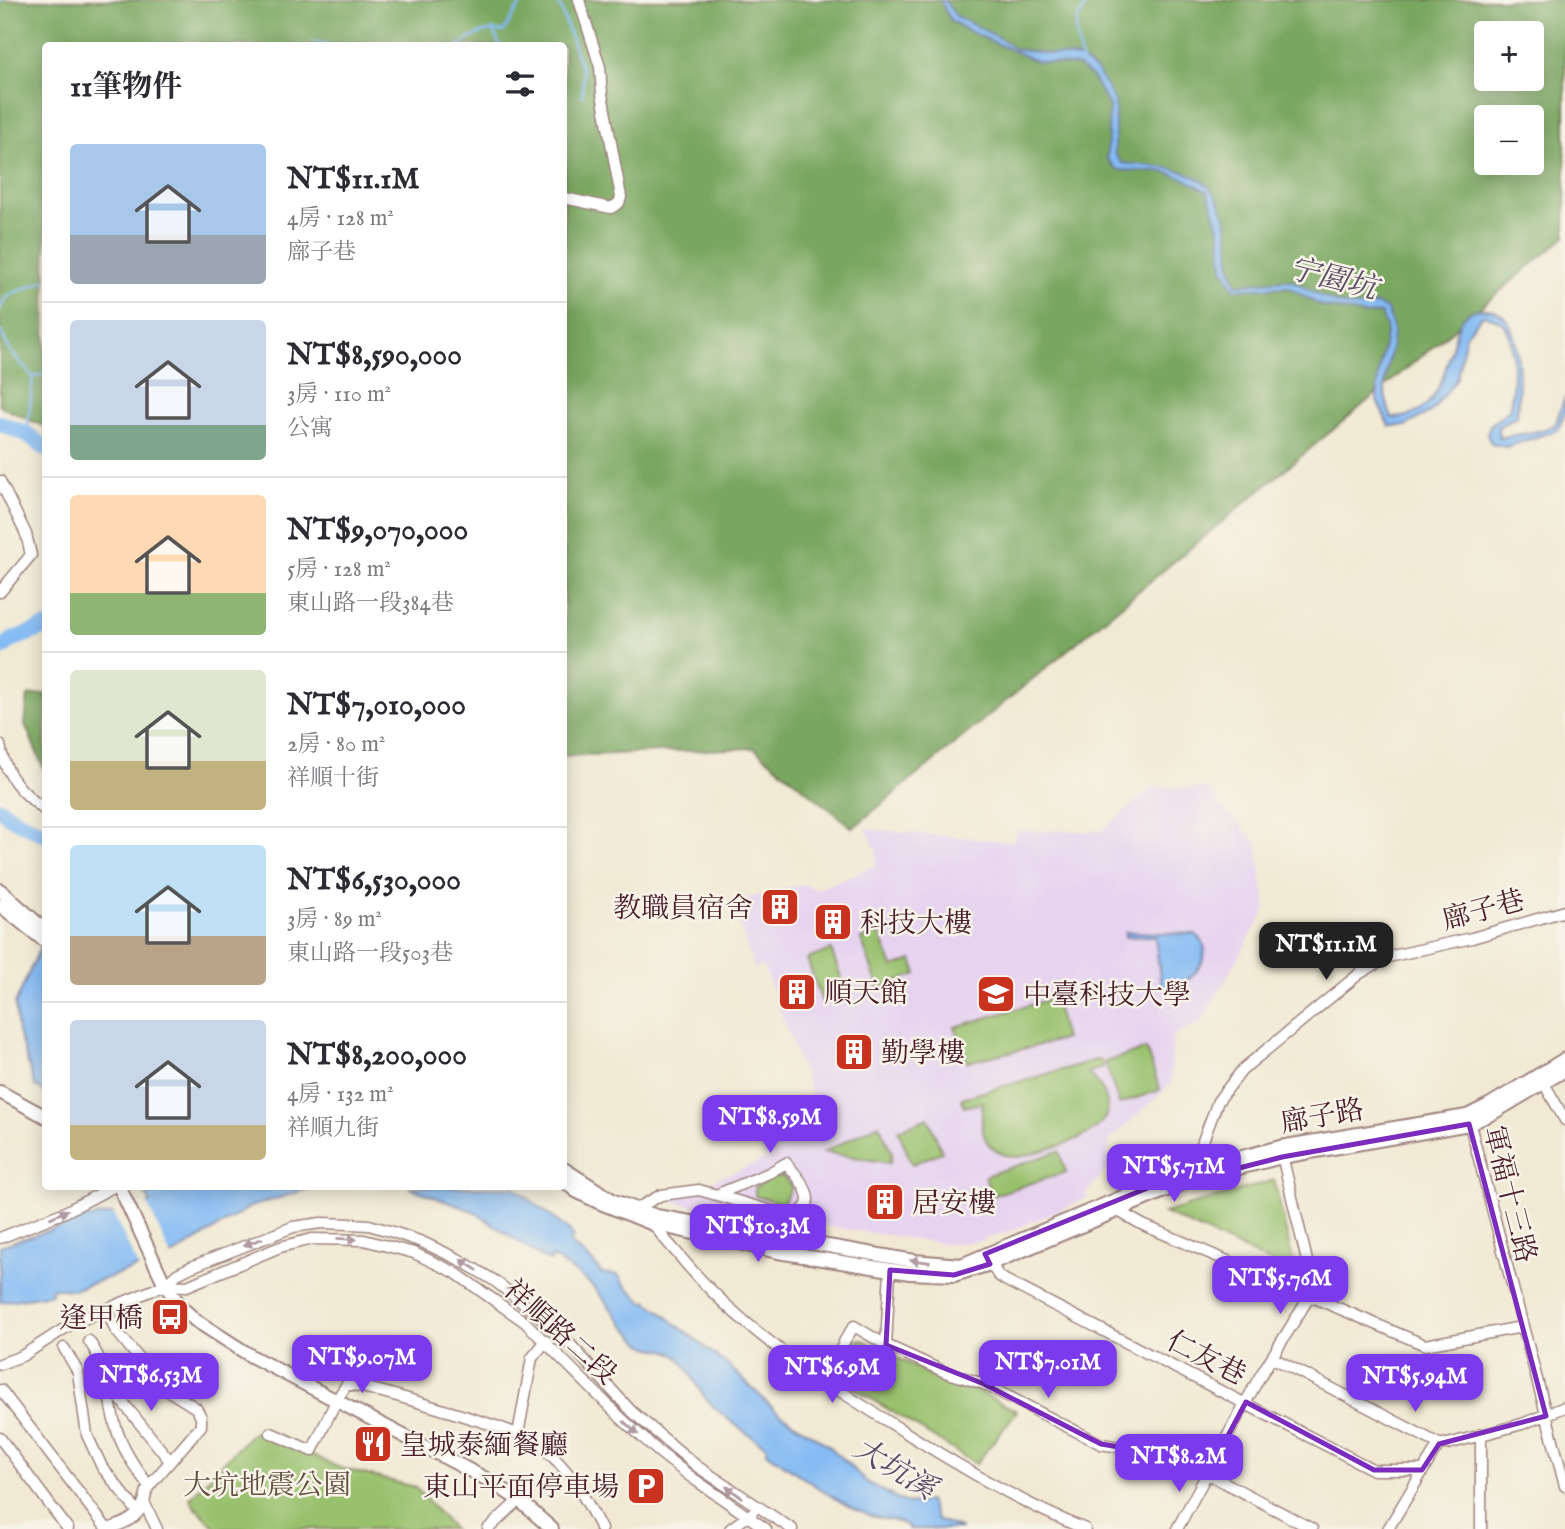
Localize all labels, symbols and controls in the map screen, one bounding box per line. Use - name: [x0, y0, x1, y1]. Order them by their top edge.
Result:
- map controls: [1474, 21, 1544, 175]
- button: +: [1474, 21, 1544, 91]
- icon: filters: [501, 65, 539, 103]
- text: 11筆物件: [70, 69, 182, 107]
- button: −: [1474, 105, 1544, 175]
- text: NT$11.1M: [287, 161, 420, 199]
- icon: home: [126, 172, 210, 256]
- text: 4房 · 128 m²: [287, 204, 394, 233]
- text: 廍子巷: [287, 238, 356, 267]
- water label: 宁園坑: [1284, 251, 1385, 310]
- text: NT$8,590,000: [287, 337, 462, 375]
- icon: home: [126, 348, 210, 432]
- text: 3房 · 110 m²: [287, 380, 391, 409]
- text: 公寓: [287, 414, 333, 443]
- text: NT$9,070,000: [287, 512, 468, 550]
- icon: home: [126, 523, 210, 607]
- text: 5房 · 128 m²: [287, 555, 391, 584]
- text: 東山路一段384巷: [287, 589, 454, 618]
- text: NT$7,010,000: [287, 687, 466, 725]
- icon: home: [126, 698, 210, 782]
- text: 2房 · 80 m²: [287, 730, 385, 759]
- text: 祥順十街: [287, 764, 379, 793]
- text: NT$6,530,000: [287, 862, 461, 900]
- icon: home: [126, 873, 210, 957]
- street label: 廍子巷: [1439, 884, 1529, 939]
- building icon: 教職員宿舍: [759, 886, 801, 928]
- place label: 教職員宿舍: [613, 892, 753, 927]
- building icon: 科技大樓: [812, 901, 854, 943]
- text: 3房 · 89 m²: [287, 905, 382, 934]
- place label: 科技大樓: [860, 907, 972, 942]
- pin: NT$11.1M: [1254, 922, 1398, 982]
- text: NT$11.1M: [1275, 930, 1377, 959]
- text: 東山路一段503巷: [287, 939, 453, 968]
- building icon: 順天館: [776, 971, 818, 1013]
- school or university icon: 中臺科技大學: [975, 973, 1017, 1015]
- place label: 順天館: [824, 977, 908, 1012]
- place label: 中臺科技大學: [1023, 979, 1191, 1014]
- building icon: 勤學樓: [833, 1031, 875, 1073]
- text: NT$8,200,000: [287, 1037, 467, 1075]
- place label: 勤學樓: [881, 1037, 965, 1072]
- icon: home: [126, 1048, 210, 1132]
- text: 4房 · 132 m²: [287, 1080, 394, 1109]
- street label: 廍子路: [1278, 1093, 1367, 1142]
- pin: NT$8.59M: [698, 1096, 842, 1155]
- text: NT$8.59M: [718, 1103, 822, 1132]
- text: 祥順九街: [287, 1114, 379, 1143]
- street label: 軍福十三路: [1475, 1122, 1542, 1267]
- pin: NT$5.71M: [1102, 1144, 1246, 1204]
- text: NT$5.71M: [1123, 1152, 1225, 1181]
- building icon: 居安樓: [864, 1181, 906, 1223]
- place label: 居安樓: [912, 1187, 996, 1222]
- pin: NT$10.3M: [686, 1204, 830, 1264]
- one-way arrow: [48, 1208, 69, 1219]
- text: NT$10.3M: [706, 1212, 810, 1241]
- one-way arrow: [336, 1233, 358, 1244]
- one-way arrow: [242, 1236, 263, 1247]
- one-way arrow: [909, 1256, 931, 1267]
- pin: NT$5.76M: [1208, 1256, 1352, 1316]
- one-way arrow: [460, 1259, 479, 1272]
- text: NT$5.76M: [1228, 1264, 1332, 1293]
- street label: 祥順路二段: [496, 1273, 623, 1393]
- bus stop icon: 逢甲橋: [149, 1296, 191, 1338]
- place label: 逢甲橋: [59, 1302, 143, 1337]
- street label: 仁友巷: [1160, 1325, 1251, 1394]
- pin: NT$9.07M: [290, 1336, 434, 1395]
- pin: NT$7.01M: [976, 1340, 1120, 1400]
- text: NT$9.07M: [308, 1343, 416, 1372]
- pin: NT$6.9M: [767, 1346, 897, 1405]
- text: NT$7.01M: [995, 1348, 1101, 1377]
- text: NT$6.9M: [784, 1353, 880, 1382]
- pin: NT$6.53M: [79, 1354, 223, 1413]
- pin: NT$5.94M: [1343, 1354, 1487, 1414]
- text: NT$6.53M: [100, 1361, 202, 1390]
- text: NT$5.94M: [1362, 1362, 1468, 1391]
- one-way arrow: [623, 1419, 640, 1435]
- restaurant icon: 皇城泰緬餐廳: [352, 1423, 394, 1465]
- place label: 皇城泰緬餐廳: [400, 1429, 568, 1464]
- water label: 大坑溪: [846, 1430, 945, 1511]
- pin: NT$8.2M: [1114, 1434, 1244, 1494]
- text: NT$8.2M: [1131, 1442, 1227, 1471]
- parking icon: 東山平面停車場: [625, 1465, 667, 1507]
- park label: 大坑地震公園: [183, 1469, 351, 1504]
- place label: 東山平面停車場: [423, 1471, 619, 1506]
- one-way arrow: [725, 1485, 743, 1499]

